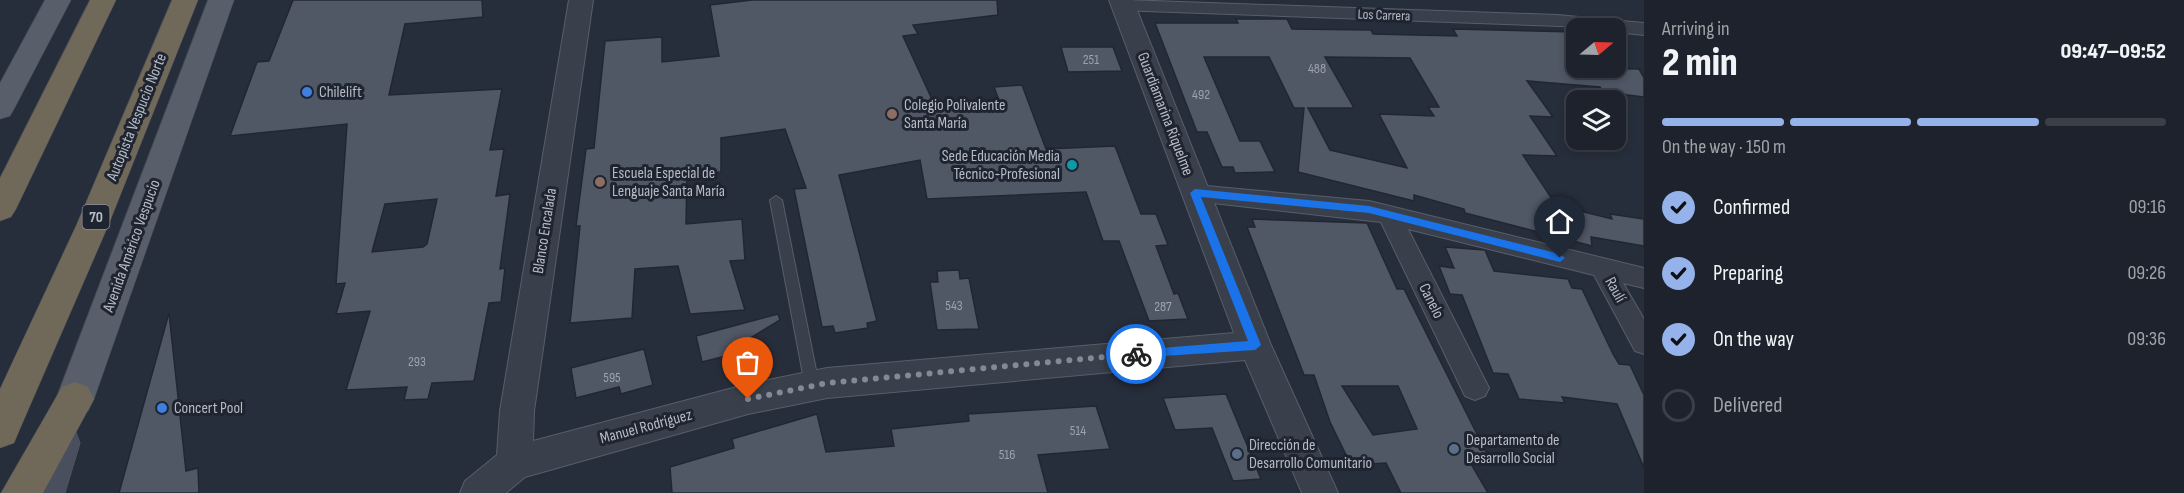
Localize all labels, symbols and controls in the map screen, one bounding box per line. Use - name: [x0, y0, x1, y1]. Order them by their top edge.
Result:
- street label: Los Carrera: [1357, 6, 1411, 24]
- text: Arriving in: [1662, 17, 1730, 41]
- north arrow: [1566, 18, 1626, 78]
- map controls: [1566, 18, 1626, 150]
- text: 09:47–09:52: [2061, 38, 2166, 65]
- text: 2 min: [1662, 40, 1738, 87]
- street label: Guardiamarina Riquelme: [1133, 50, 1197, 178]
- street label: Autopista Vespucio Norte: [102, 51, 171, 184]
- house number: 251: [1083, 51, 1099, 68]
- house number: 488: [1308, 60, 1326, 77]
- place label: Chilelift: [319, 83, 362, 102]
- marker: Chilelift: [300, 85, 314, 99]
- house number: 492: [1192, 86, 1210, 103]
- button: layers: [1566, 90, 1626, 150]
- place label: Colegio Polivalente Santa María: [904, 96, 1006, 133]
- marker: Colegio Polivalente Santa María: [885, 107, 899, 121]
- text: On the way · 150 m: [1662, 135, 1786, 159]
- place label: Sede Educación Media Técnico-Profesional: [942, 147, 1060, 184]
- marker: Sede Educación Media Técnico-Profesional: [1065, 158, 1079, 172]
- place label: Escuela Especial de Lenguaje Santa María: [612, 164, 725, 201]
- marker: Escuela Especial de Lenguaje Santa María: [593, 175, 607, 189]
- street label: Avenida Américo Vespucio: [99, 177, 165, 316]
- street label: Blanco Encalada: [529, 187, 561, 275]
- icon: check: [1662, 191, 1695, 224]
- text: Confirmed: [1713, 194, 1790, 221]
- text: 09:16: [2129, 195, 2166, 219]
- pin: [1534, 196, 1585, 258]
- road number: 70: [82, 205, 110, 229]
- icon: home: [1543, 205, 1576, 238]
- icon: check: [1662, 257, 1695, 290]
- text: Preparing: [1713, 260, 1783, 287]
- text: 09:26: [2127, 261, 2166, 285]
- street label: Raulí: [1600, 274, 1630, 306]
- street label: Canelo: [1414, 280, 1448, 322]
- house number: 543: [945, 297, 963, 314]
- house number: 287: [1154, 298, 1172, 315]
- icon: check: [1662, 323, 1695, 356]
- courier: [1106, 324, 1166, 384]
- text: On the way: [1713, 326, 1794, 353]
- text: 09:36: [2127, 327, 2166, 351]
- pin: [722, 337, 773, 399]
- icon: bike: [1120, 338, 1153, 371]
- icon: bag: [731, 346, 764, 379]
- house number: 293: [408, 353, 426, 370]
- house number: 595: [603, 369, 621, 386]
- text: Delivered: [1713, 392, 1782, 419]
- place label: Concert Pool: [174, 399, 243, 418]
- marker: Concert Pool: [155, 401, 169, 415]
- street label: Manuel Rodríguez: [598, 406, 694, 448]
- house number: 514: [1070, 422, 1086, 439]
- place label: Departamento de Desarrollo Social: [1466, 431, 1560, 468]
- place label: Dirección de Desarrollo Comunitario: [1249, 436, 1372, 473]
- marker: Departamento de Desarrollo Social: [1447, 442, 1461, 456]
- house number: 516: [999, 446, 1015, 463]
- marker: Dirección de Desarrollo Comunitario: [1230, 447, 1244, 461]

